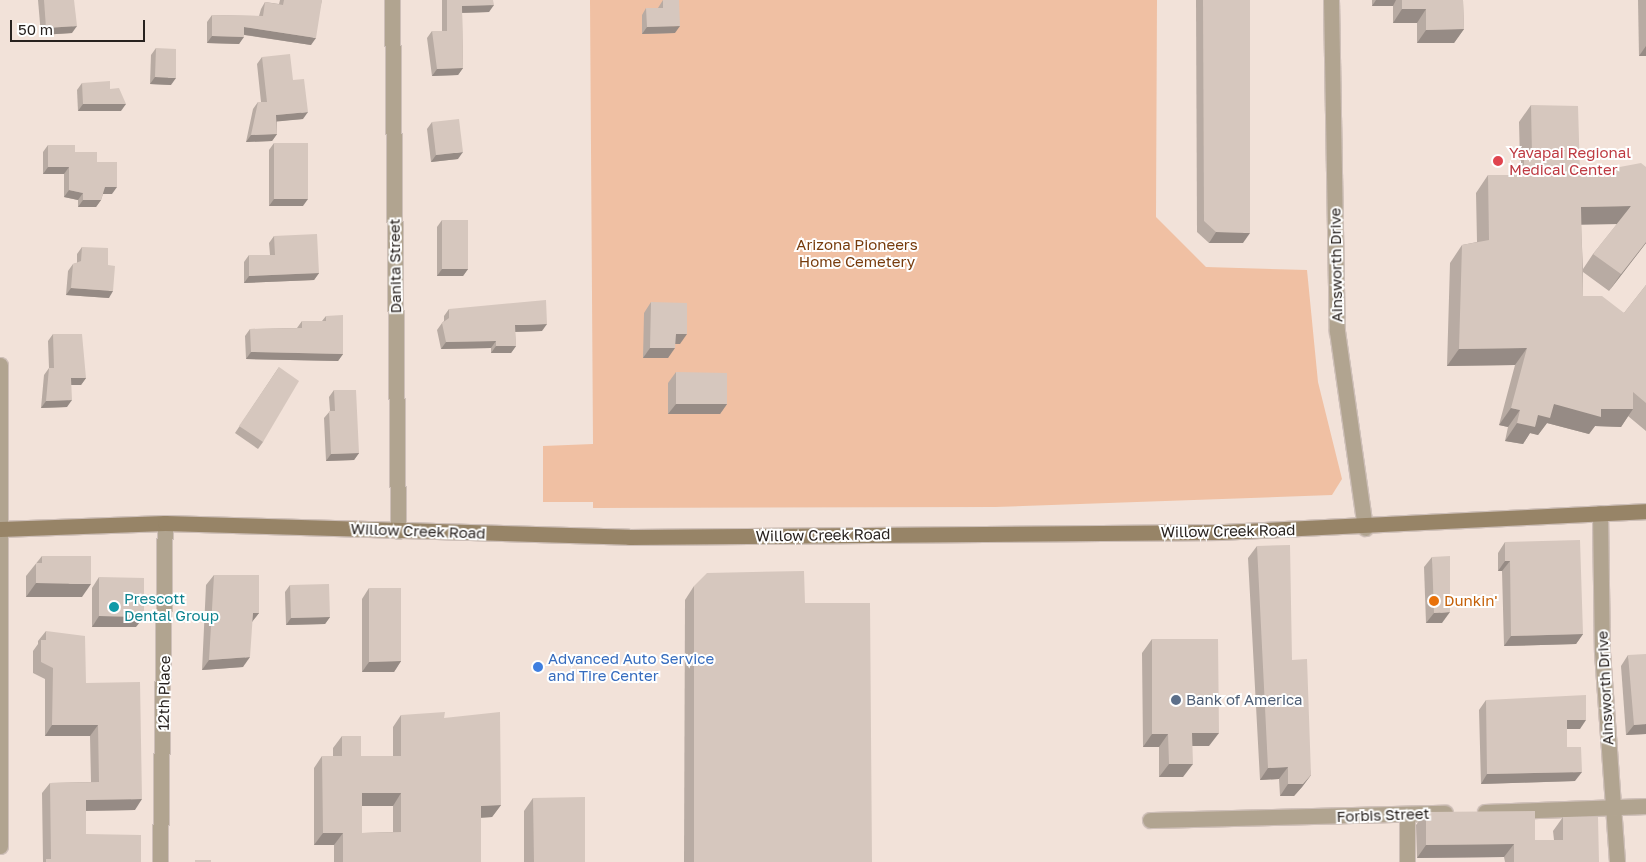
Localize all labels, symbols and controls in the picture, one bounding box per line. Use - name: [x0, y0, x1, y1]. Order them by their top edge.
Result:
- scale bar: [12, 10, 148, 42]
- text: 50 m: [18, 20, 53, 38]
- place label: Yavapai Regional Medical Center: [1509, 143, 1631, 178]
- marker: Yavapai Regional Medical Center: [1491, 154, 1505, 168]
- street label: Ainsworth Drive: [1326, 208, 1346, 322]
- street label: Danita Street: [385, 218, 405, 314]
- park label: Arizona Pioneers Home Cemetery: [796, 235, 918, 270]
- street label: Willow Creek Road: [350, 520, 486, 542]
- street label: Willow Creek Road: [1160, 521, 1296, 541]
- street label: Willow Creek Road: [755, 525, 891, 545]
- place label: Prescott Dental Group: [124, 589, 219, 624]
- place label: Dunkin': [1444, 592, 1498, 610]
- marker: Dunkin': [1428, 595, 1440, 607]
- marker: Prescott Dental Group: [108, 601, 120, 613]
- street label: Ainsworth Drive: [1593, 630, 1617, 746]
- place label: Advanced Auto Service and Tire Center: [548, 649, 714, 684]
- street label: 12th Place: [154, 655, 174, 731]
- marker: Advanced Auto Service and Tire Center: [532, 661, 544, 673]
- place label: Bank of America: [1186, 691, 1303, 709]
- marker: Bank of America: [1170, 694, 1182, 706]
- street label: Forbis Street: [1336, 804, 1430, 826]

